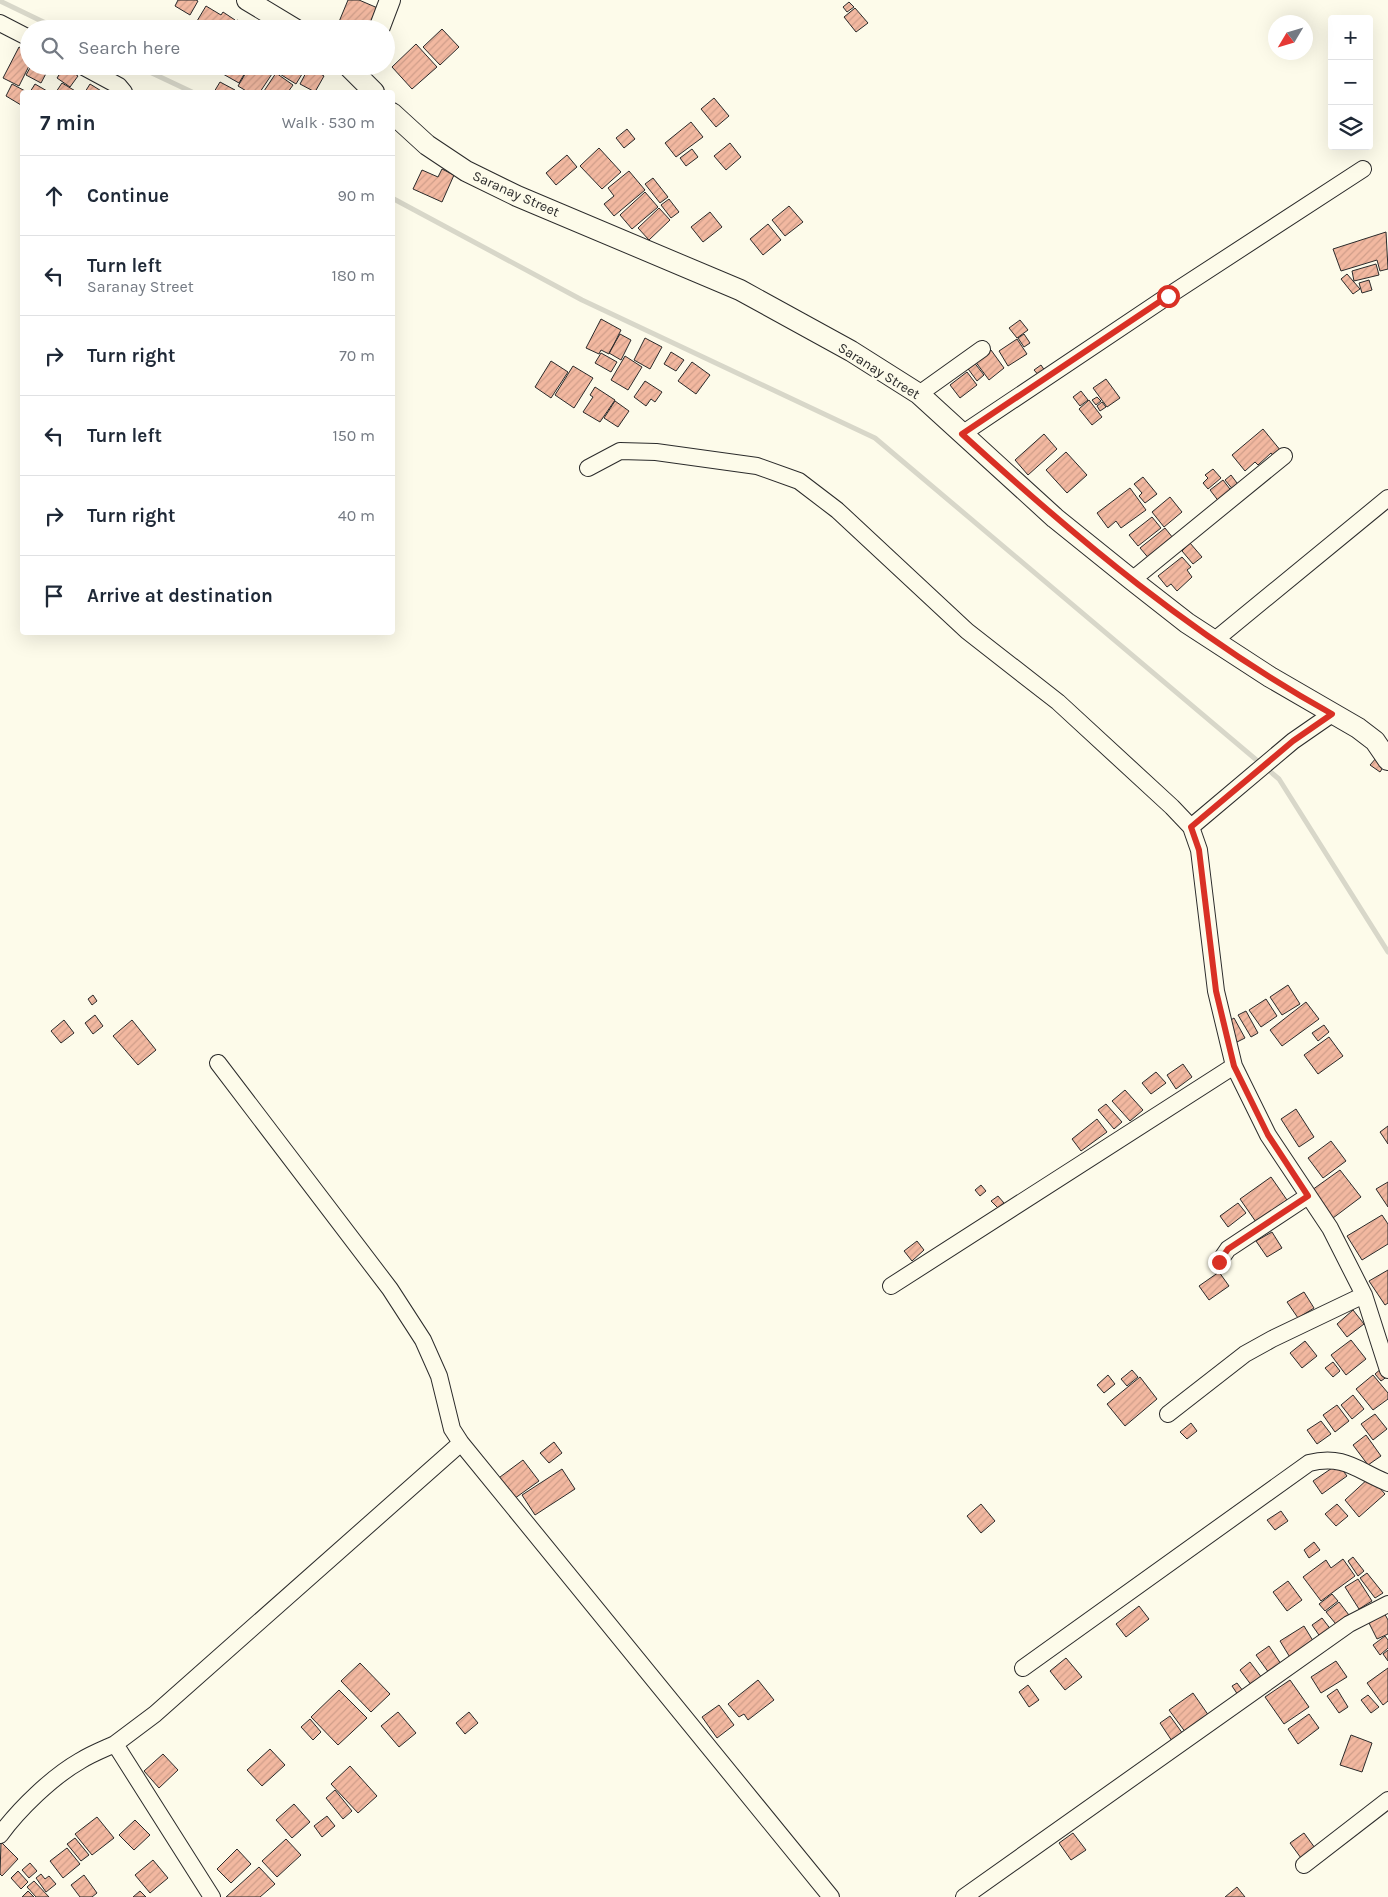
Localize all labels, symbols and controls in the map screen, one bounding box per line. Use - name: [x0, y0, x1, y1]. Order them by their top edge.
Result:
- north arrow: [1268, 15, 1313, 60]
- map controls: [1328, 15, 1373, 150]
- button: +: [1328, 15, 1373, 60]
- search box: [20, 20, 395, 75]
- icon: search: [38, 34, 66, 62]
- text: Search here: [78, 37, 180, 59]
- button: −: [1328, 60, 1373, 105]
- button: layers: [1328, 105, 1373, 150]
- text: 7 min: [40, 111, 96, 135]
- text: Walk · 530 m: [282, 113, 375, 132]
- street label: Saranay Street: [470, 167, 562, 221]
- icon: ahead: [40, 182, 68, 210]
- text: Continue: [87, 185, 169, 207]
- text: 90 m: [337, 186, 375, 205]
- text: Turn left: [87, 255, 162, 277]
- icon: left: [40, 262, 68, 290]
- text: 180 m: [332, 266, 375, 285]
- text: Saranay Street: [87, 277, 194, 296]
- route start: [1157, 285, 1180, 308]
- street label: Saranay Street: [835, 339, 923, 403]
- icon: right: [40, 342, 68, 370]
- text: Turn right: [87, 345, 176, 367]
- text: 70 m: [339, 346, 375, 365]
- icon: left: [40, 422, 68, 450]
- text: Turn left: [87, 425, 162, 447]
- text: 150 m: [332, 426, 375, 445]
- icon: right: [40, 502, 68, 530]
- text: Turn right: [87, 505, 176, 527]
- text: 40 m: [338, 506, 375, 525]
- icon: arrive: [40, 582, 68, 610]
- text: Arrive at destination: [87, 585, 273, 607]
- route end: [1208, 1251, 1231, 1274]

